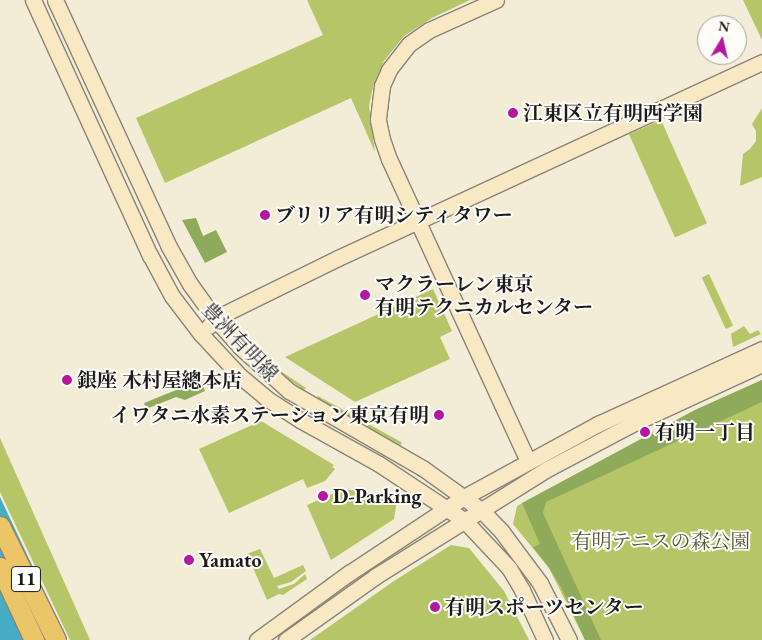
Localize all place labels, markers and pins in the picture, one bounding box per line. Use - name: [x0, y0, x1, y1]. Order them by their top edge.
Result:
- place label: 江東区立有明西学園: [523, 101, 703, 125]
- marker: 江東区立有明西学園: [507, 107, 519, 119]
- place label: ブリリア有明シティタワー: [275, 203, 515, 227]
- marker: ブリリア有明シティタワー: [259, 209, 271, 221]
- place label: マクラーレン東京 有明テクニカルセンター: [375, 272, 595, 319]
- marker: マクラーレン東京 有明テクニカルセンター: [359, 289, 371, 301]
- place label: 銀座 木村屋總本店: [77, 368, 242, 392]
- marker: 銀座 木村屋總本店: [61, 374, 73, 386]
- place label: イワタニ水素ステーション東京有明: [109, 403, 429, 427]
- marker: イワタニ水素ステーション東京有明: [433, 409, 445, 421]
- place label: 有明一丁目: [655, 420, 755, 444]
- marker: 有明一丁目: [639, 426, 651, 438]
- place label: D-Parking: [333, 484, 421, 508]
- marker: D-Parking: [317, 490, 329, 502]
- place label: Yamato: [199, 548, 262, 572]
- marker: Yamato: [183, 554, 195, 566]
- place label: 有明スポーツセンター: [445, 595, 645, 619]
- marker: 有明スポーツセンター: [429, 601, 441, 613]

